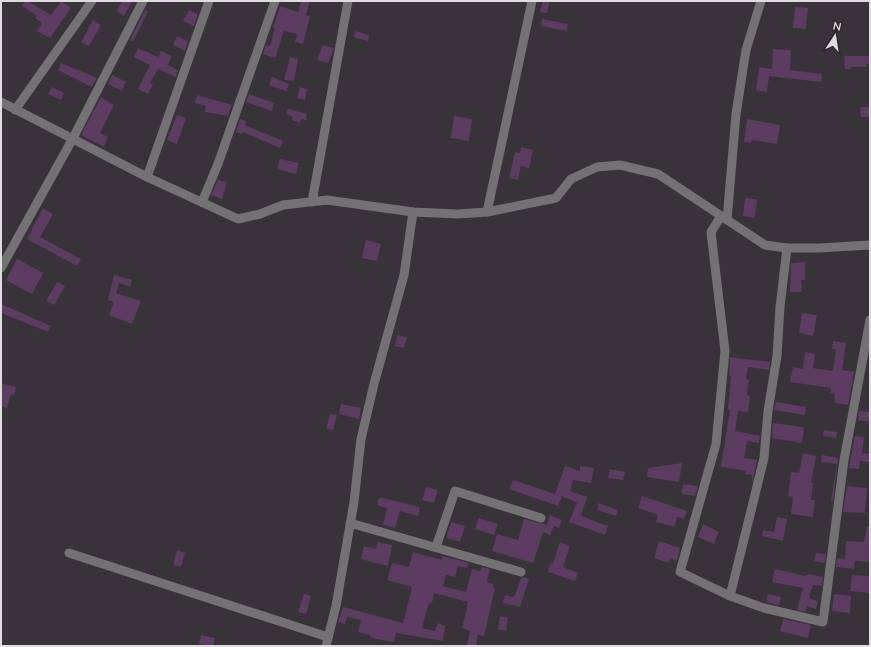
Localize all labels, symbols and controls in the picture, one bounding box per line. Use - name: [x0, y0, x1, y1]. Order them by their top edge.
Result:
- north arrow: [815, 16, 855, 56]
- text: N: [832, 19, 843, 34]

